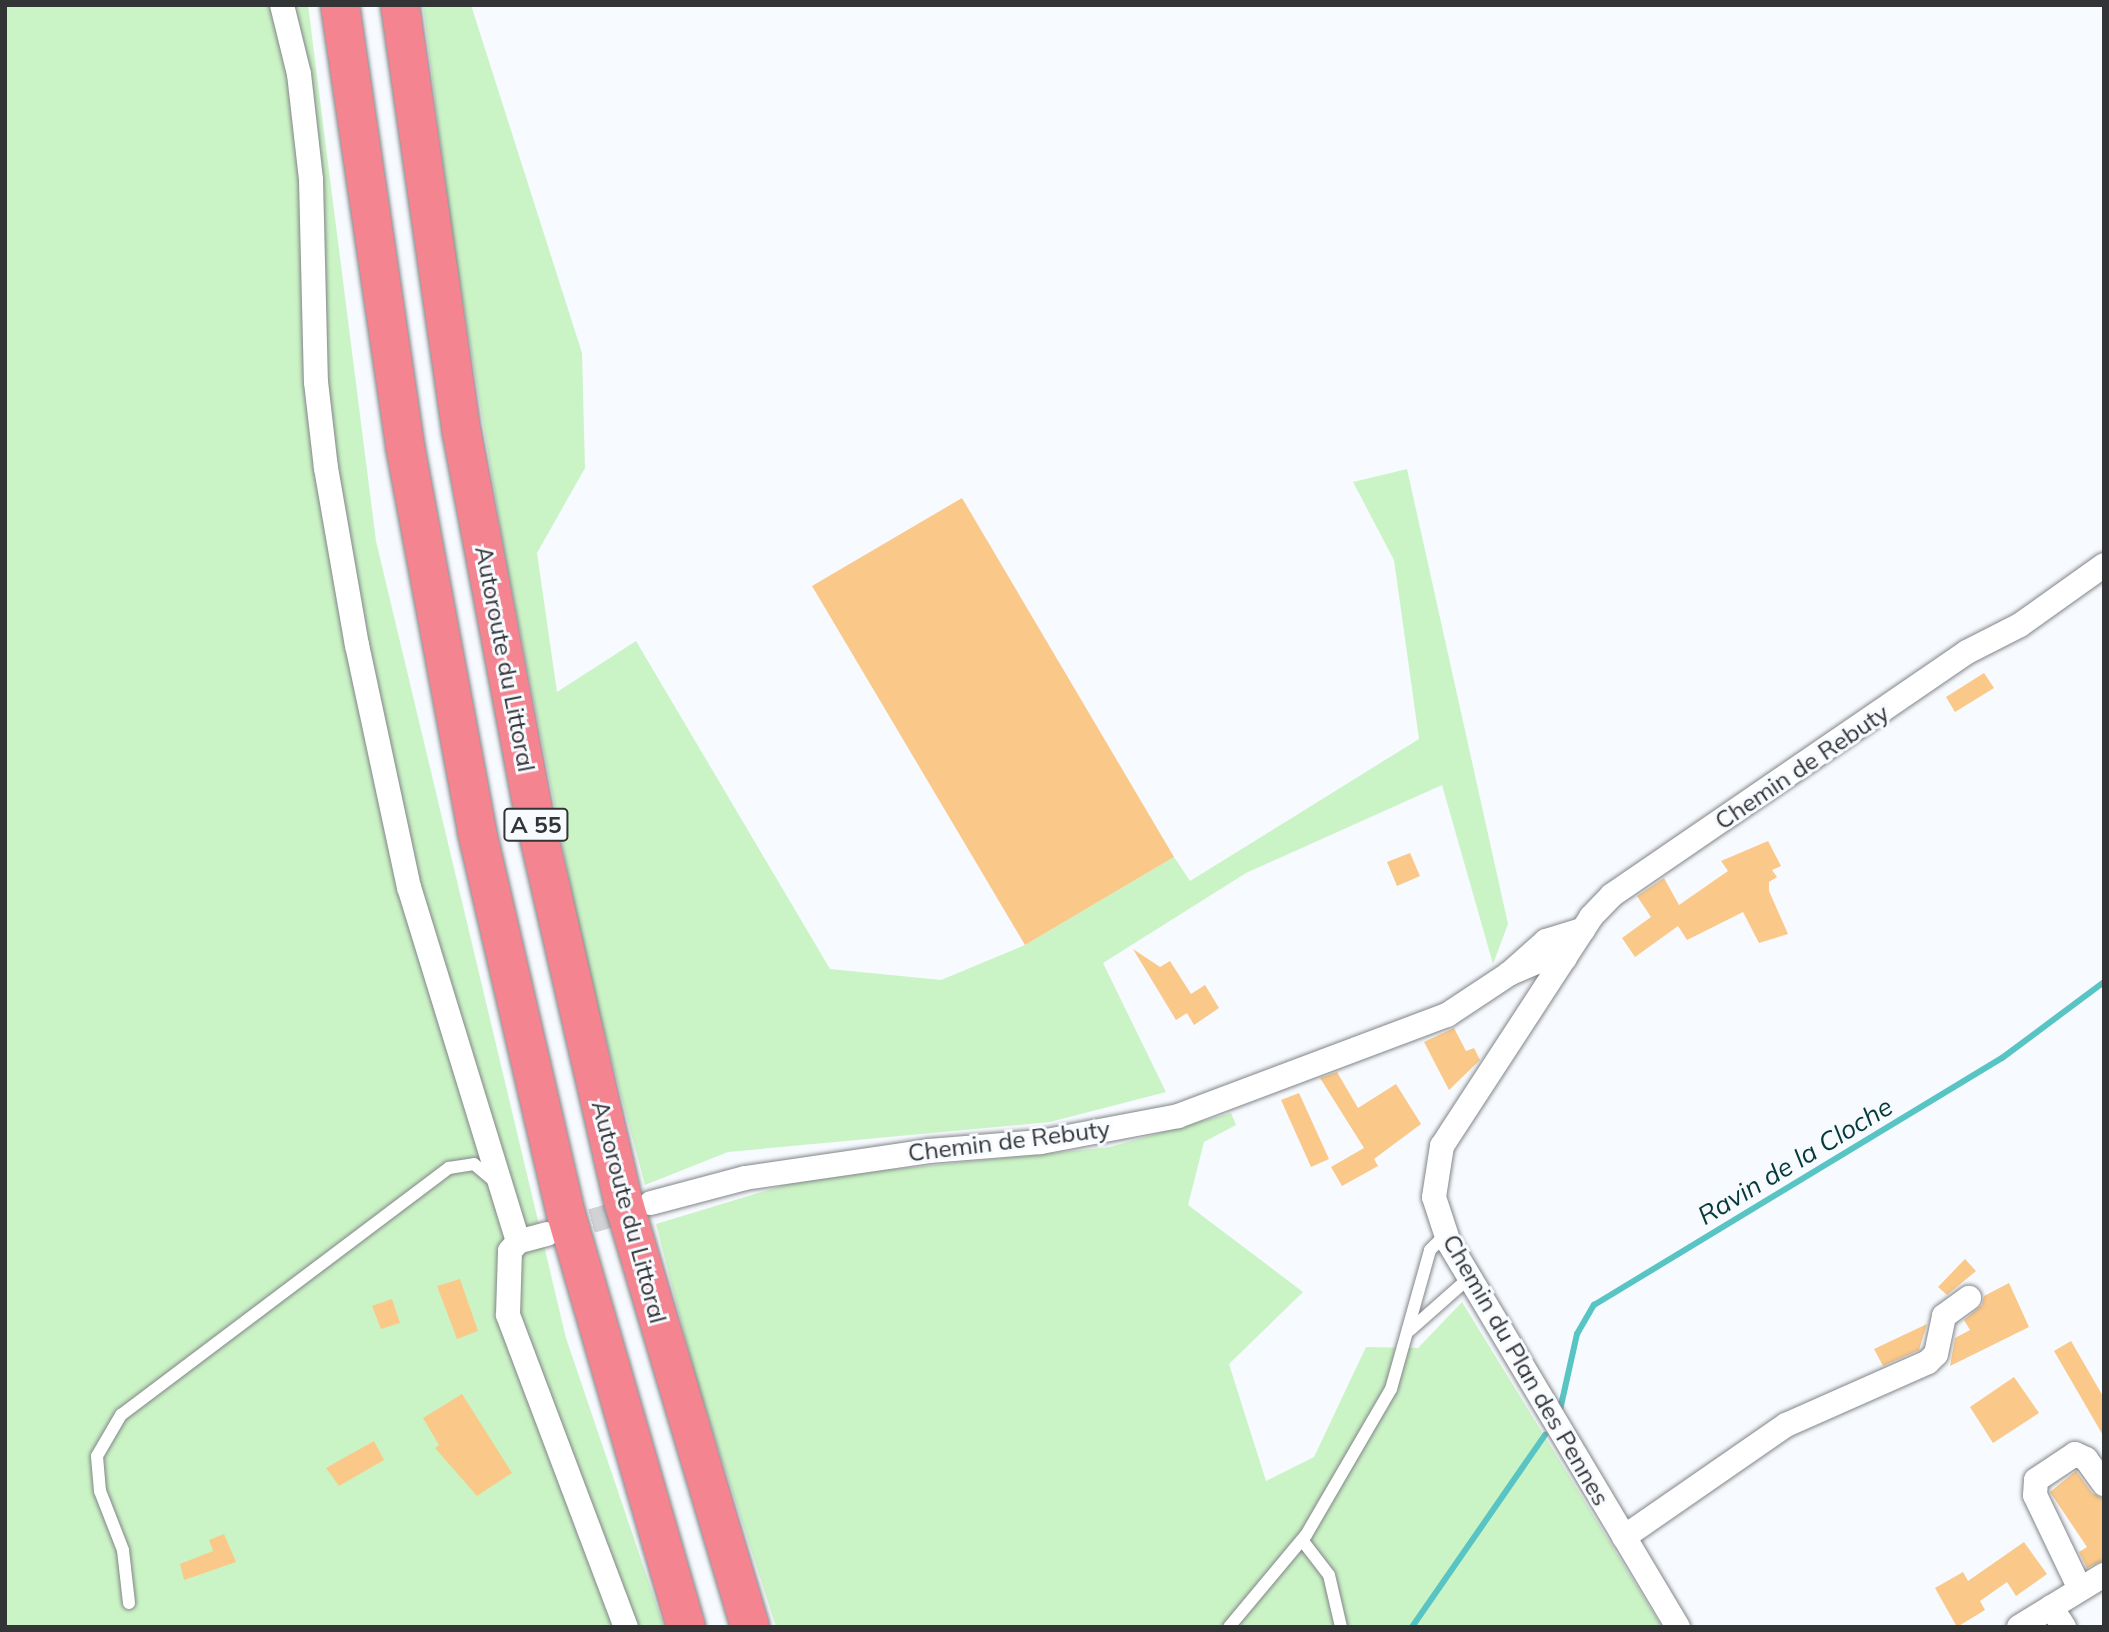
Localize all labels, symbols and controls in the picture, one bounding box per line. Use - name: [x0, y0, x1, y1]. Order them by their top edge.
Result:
- street label: Autoroute du Littoral: [469, 544, 541, 774]
- street label: Chemin de Rebuty: [1710, 698, 1894, 836]
- road number: A 55: [503, 806, 569, 845]
- water label: Ravin de la Cloche: [1692, 1091, 1898, 1231]
- street label: Autoroute du Littoral: [585, 1098, 673, 1326]
- street label: Chemin de Rebuty: [906, 1114, 1112, 1168]
- street label: Chemin du Plan des Pennes: [1437, 1229, 1615, 1511]

